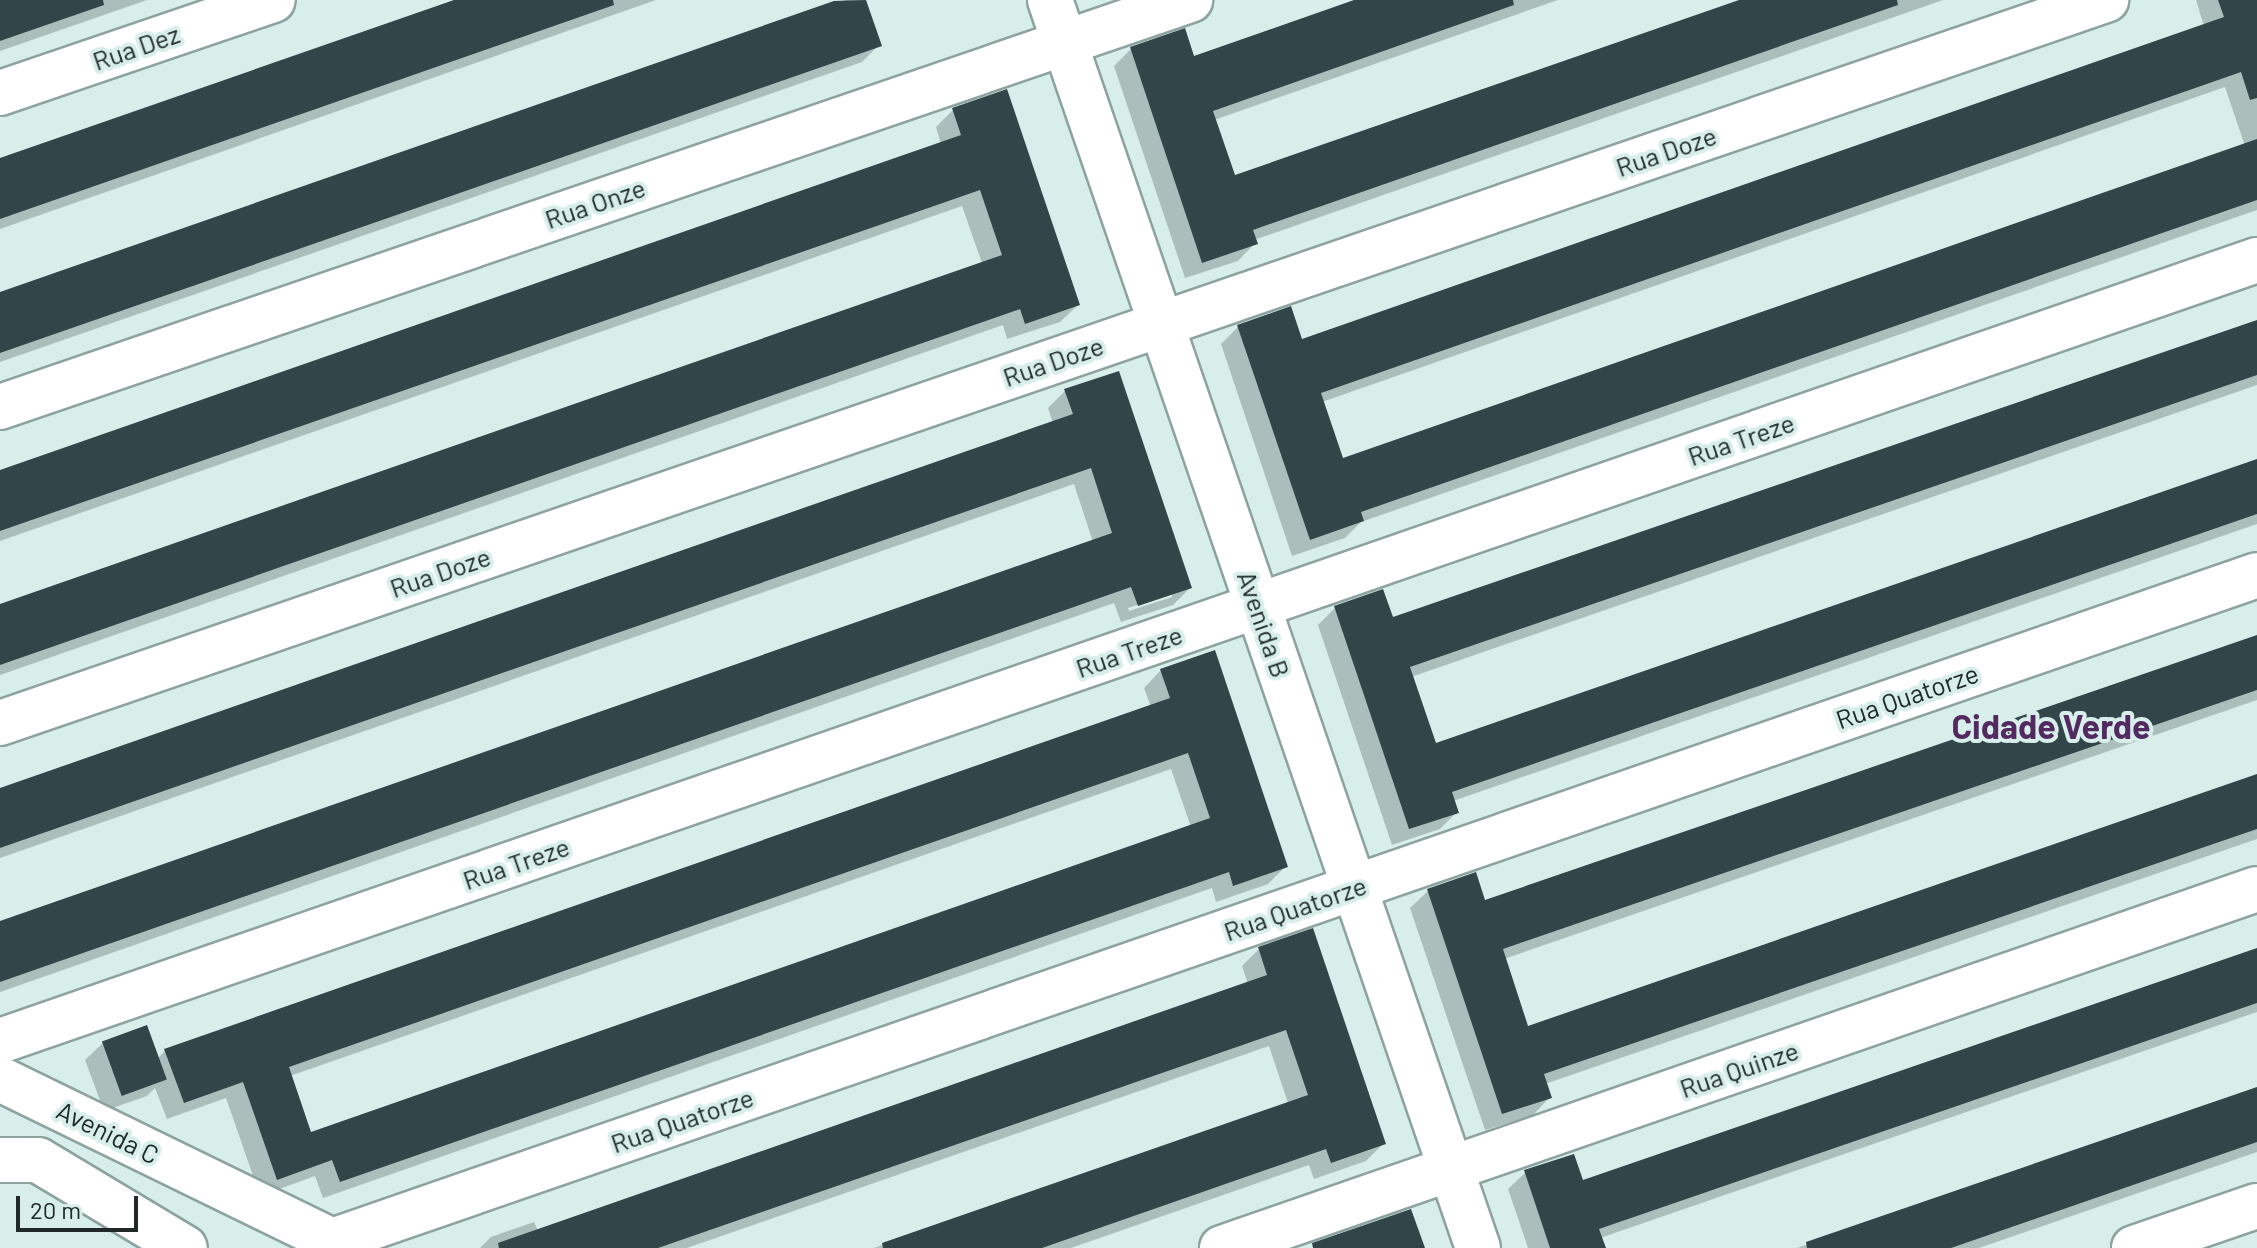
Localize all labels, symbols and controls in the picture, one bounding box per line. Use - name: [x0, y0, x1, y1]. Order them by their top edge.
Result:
- street label: Rua Dez: [88, 18, 184, 76]
- street label: Rua Doze: [1612, 119, 1720, 183]
- street label: Rua Onze: [541, 171, 649, 235]
- street label: Rua Doze: [999, 329, 1107, 393]
- street label: Rua Treze: [1684, 406, 1798, 472]
- street label: Rua Doze: [386, 540, 494, 604]
- street label: Avenida B: [1231, 567, 1297, 681]
- street label: Rua Treze: [1072, 618, 1186, 684]
- street label: Rua Quatorze: [1832, 657, 1982, 735]
- district label: Cidade Verde: [1951, 706, 2151, 746]
- street label: Rua Treze: [459, 830, 573, 896]
- street label: Rua Quatorze: [1220, 869, 1370, 947]
- street label: Rua Quinze: [1676, 1034, 1802, 1104]
- street label: Rua Quatorze: [607, 1081, 757, 1159]
- street label: Avenida C: [52, 1094, 164, 1170]
- scale bar: [20, 1180, 142, 1230]
- text: 20 m: [30, 1195, 81, 1224]

